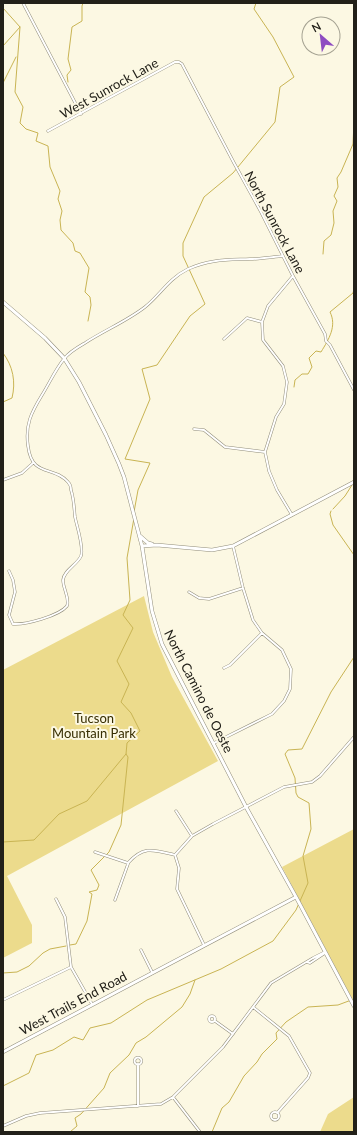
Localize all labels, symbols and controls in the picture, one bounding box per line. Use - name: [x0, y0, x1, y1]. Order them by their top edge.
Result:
- north arrow: [301, 16, 341, 56]
- text: N: [309, 19, 323, 34]
- street label: West Sunrock Lane: [57, 54, 161, 122]
- street label: North Sunrock Lane: [241, 168, 309, 276]
- street label: North Camino de Oeste: [161, 627, 237, 755]
- park label: Tucson Mountain Park: [52, 710, 136, 741]
- street label: West Trails End Road: [17, 968, 129, 1038]

